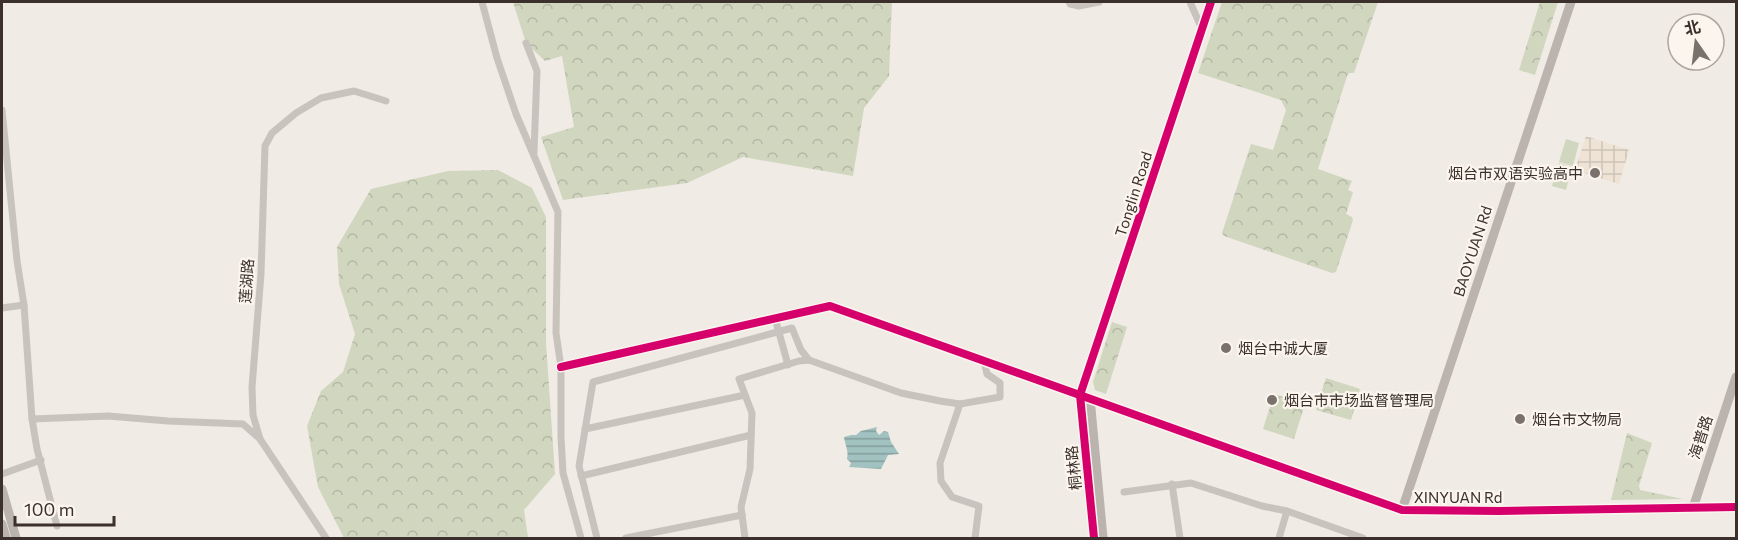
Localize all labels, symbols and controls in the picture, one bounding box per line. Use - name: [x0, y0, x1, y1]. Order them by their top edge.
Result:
- north arrow: [1666, 12, 1726, 72]
- text: 北: [1682, 16, 1702, 38]
- street label: Tonglin Road: [1111, 149, 1155, 239]
- place label: 烟台市双语实验高中: [1448, 164, 1583, 182]
- marker: 烟台市双语实验高中: [1588, 166, 1602, 180]
- street label: BAOYUAN Rd: [1449, 203, 1495, 299]
- street label: 莲湖路: [235, 258, 257, 304]
- place label: 烟台中诚大厦: [1238, 339, 1328, 357]
- marker: 烟台中诚大厦: [1219, 341, 1233, 355]
- place label: 烟台市市场监督管理局: [1284, 391, 1434, 409]
- marker: 烟台市市场监督管理局: [1265, 393, 1279, 407]
- place label: 烟台市文物局: [1532, 410, 1622, 428]
- marker: 烟台市文物局: [1513, 412, 1527, 426]
- street label: 海普路: [1684, 413, 1716, 461]
- street label: 桐林路: [1062, 445, 1084, 491]
- street label: XINYUAN Rd: [1414, 488, 1502, 506]
- scale bar: [15, 489, 114, 527]
- text: 100 m: [24, 498, 74, 520]

